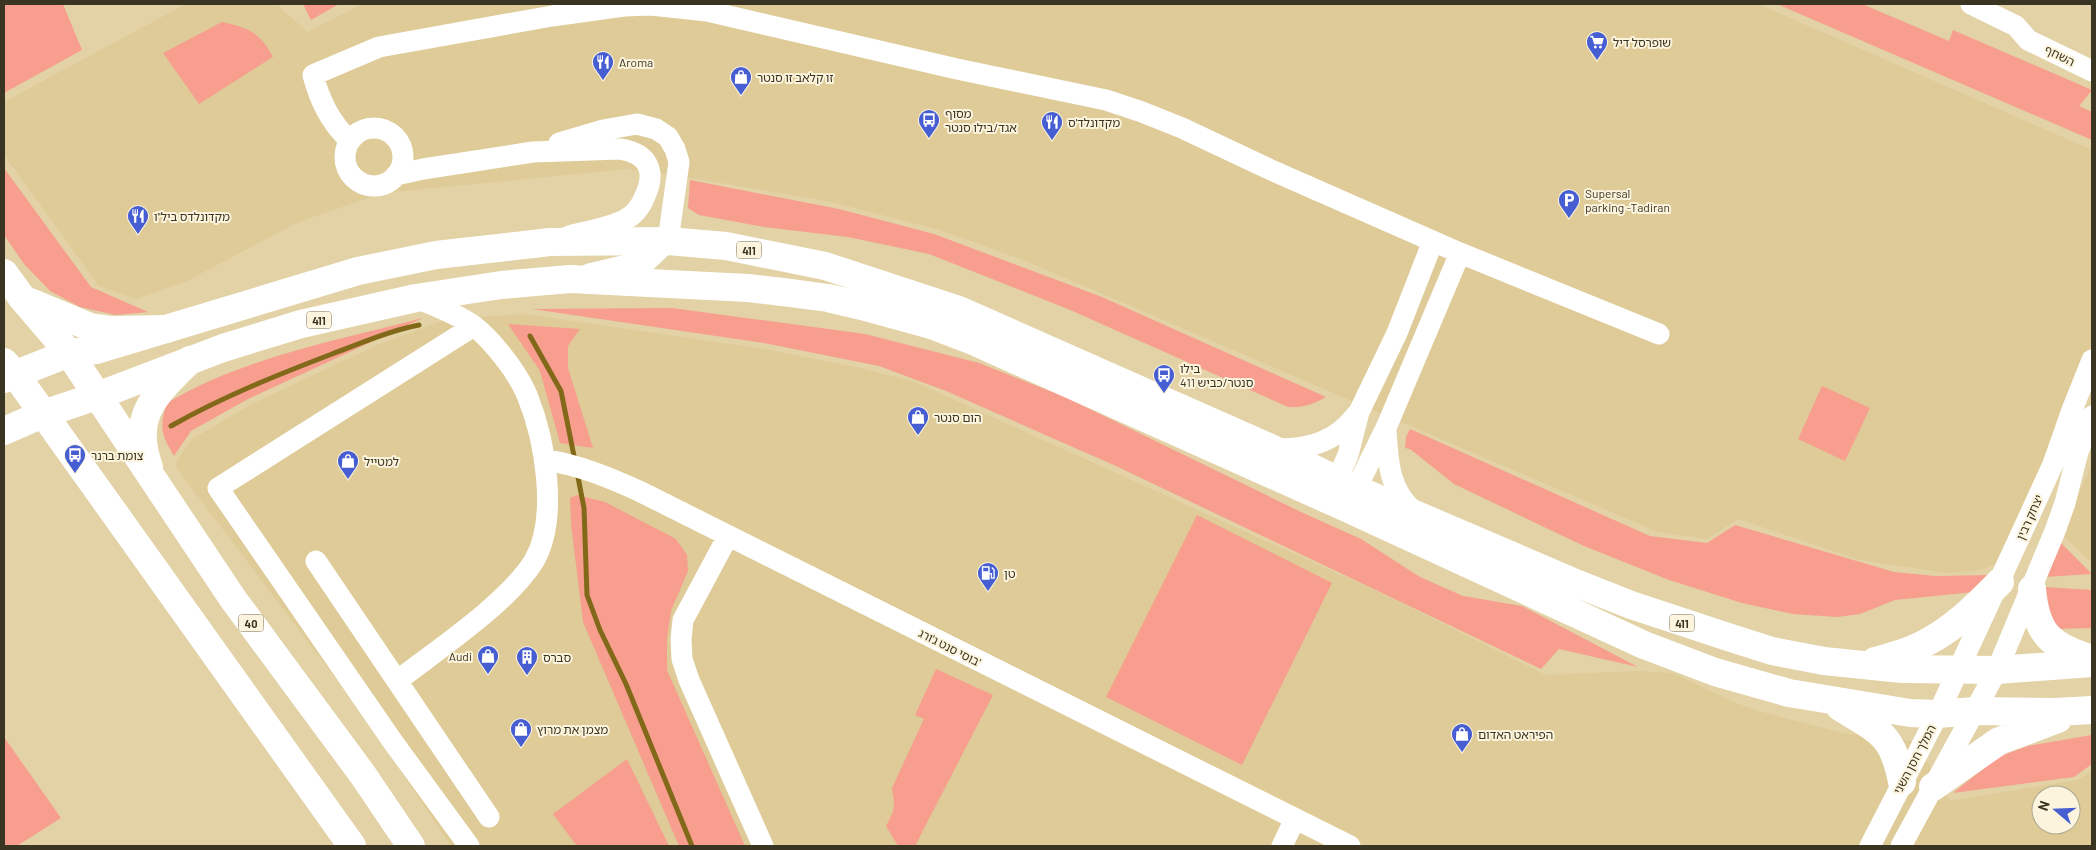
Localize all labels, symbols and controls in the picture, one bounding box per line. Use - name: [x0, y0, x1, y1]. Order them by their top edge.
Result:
- supermarket icon: שופרסל דיל: [1585, 30, 1609, 61]
- place label: שופרסל דיל: [1613, 35, 1671, 49]
- street label: השחף: [2043, 42, 2077, 68]
- restaurant icon: Aroma: [591, 50, 615, 81]
- place label: Aroma: [619, 55, 653, 69]
- shop icon: זו קלאב זו סנטר: [729, 65, 753, 96]
- place label: זו קלאב זו סנטר: [757, 70, 833, 84]
- place label: מסוף אגד/בילו סנטר: [945, 106, 1017, 134]
- bus stop icon: מסוף אגד/בילו סנטר: [917, 108, 941, 139]
- restaurant icon: מקדונלד'ס: [1040, 110, 1064, 141]
- place label: מקדונלד'ס: [1068, 115, 1120, 129]
- place label: Supersal parking -Tadiran: [1585, 186, 1670, 214]
- parking icon: Supersal parking -Tadiran: [1557, 188, 1581, 219]
- restaurant icon: מקדונלדס ביל"ו: [126, 204, 150, 235]
- place label: מקדונלדס ביל"ו: [154, 209, 230, 223]
- road number: 411: [736, 242, 762, 258]
- road number: 411: [306, 312, 332, 328]
- place label: בילו סנטר/כביש 411: [1180, 361, 1254, 389]
- bus stop icon: בילו סנטר/כביש 411: [1152, 363, 1176, 394]
- shop icon: הום סנטר: [906, 405, 930, 436]
- place label: הום סנטר: [934, 410, 981, 424]
- bus stop icon: צומת ברנר: [63, 443, 87, 474]
- place label: צומת ברנר: [91, 448, 144, 462]
- shop icon: למטייל: [336, 449, 360, 480]
- place label: למטייל: [364, 454, 399, 468]
- street label: יצחק רבין: [2013, 492, 2045, 542]
- fuel station icon: טן: [976, 561, 1000, 592]
- place label: טן: [1004, 566, 1016, 580]
- road number: 40: [238, 614, 264, 632]
- road number: 411: [1670, 614, 1694, 632]
- street label: בוסי סנט ג'ורג': [917, 625, 984, 669]
- shop icon: Audi: [476, 644, 500, 675]
- building icon: סברס: [515, 645, 539, 676]
- place label: Audi: [449, 649, 472, 663]
- place label: סברס: [543, 650, 571, 664]
- shop icon: מצמן את מרוץ: [509, 717, 533, 748]
- place label: מצמן את מרוץ: [537, 722, 608, 736]
- shop icon: הפיראט האדום: [1450, 722, 1474, 753]
- street label: המלך חסן השני: [1890, 722, 1938, 796]
- place label: הפיראט האדום: [1478, 727, 1553, 741]
- north arrow: [2031, 785, 2081, 835]
- text: N: [2034, 798, 2053, 813]

